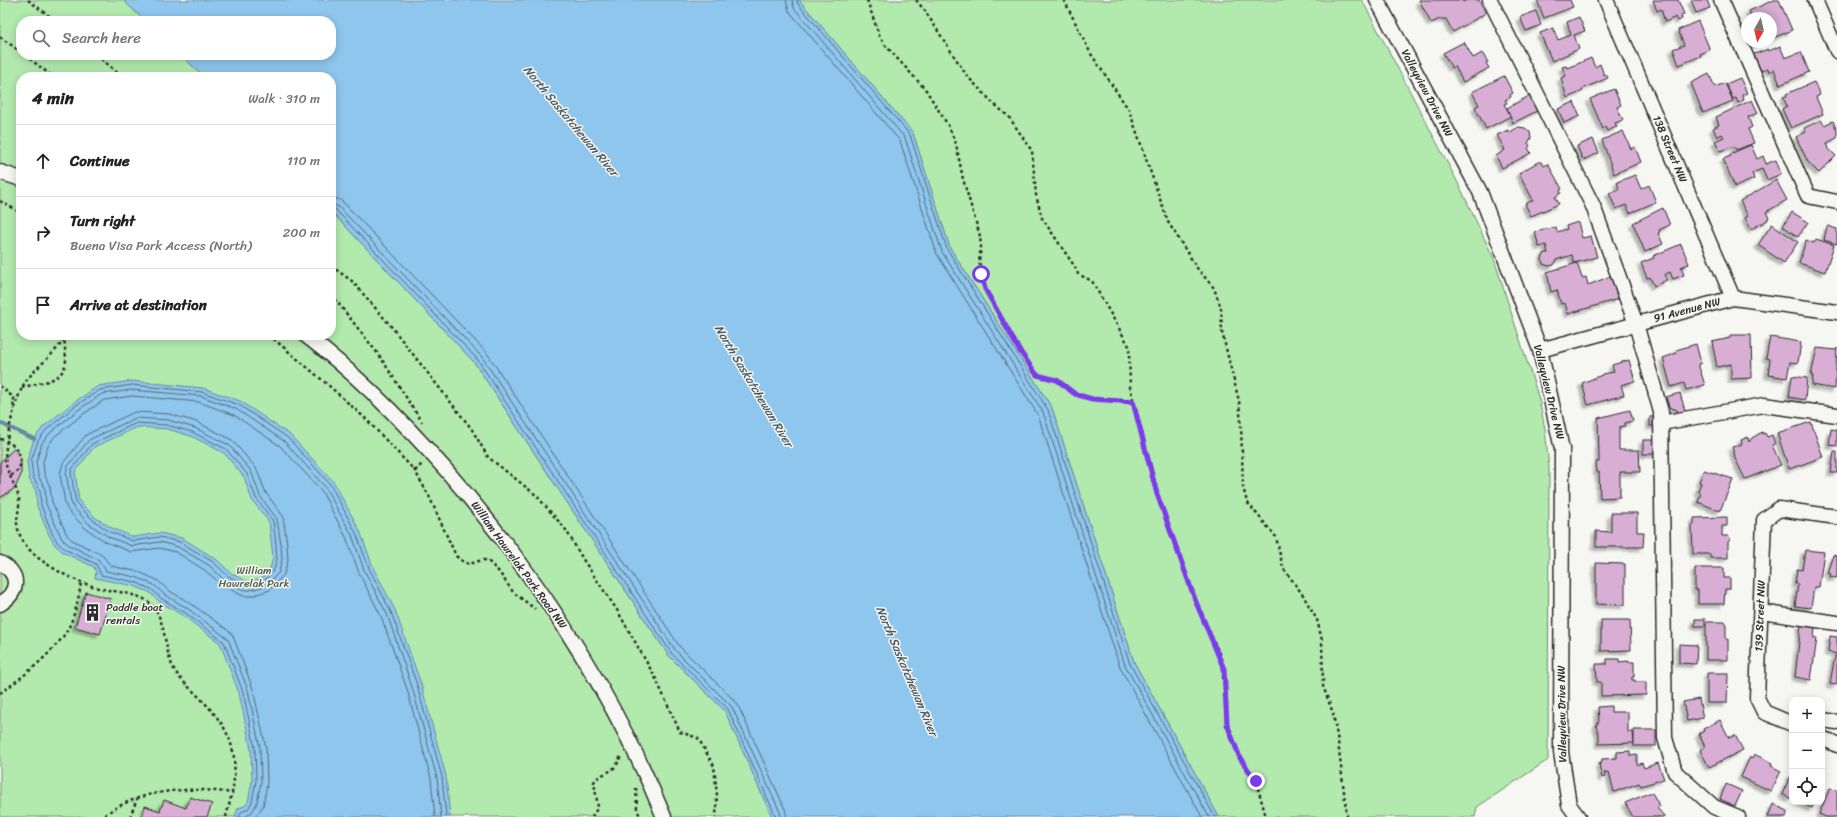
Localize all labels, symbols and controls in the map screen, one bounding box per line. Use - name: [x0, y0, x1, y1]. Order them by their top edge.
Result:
- north arrow: [1741, 12, 1777, 48]
- search box: [16, 16, 336, 60]
- text: Search here: [62, 25, 141, 51]
- icon: search: [30, 27, 52, 49]
- street label: Valleyview Drive NW: [1396, 46, 1458, 140]
- water label: North Saskatchewan River: [518, 60, 626, 183]
- text: 4 min: [32, 83, 74, 113]
- text: Walk · 310 m: [248, 87, 320, 110]
- street label: 138 Street NW: [1647, 112, 1693, 186]
- text: Continue: [70, 148, 130, 174]
- text: 110 m: [287, 149, 320, 172]
- icon: ahead: [32, 150, 54, 172]
- text: Turn right: [70, 208, 135, 234]
- text: 200 m: [283, 221, 320, 244]
- icon: right: [32, 222, 54, 244]
- text: Buena Visa Park Access (North): [70, 234, 252, 257]
- route start: [972, 265, 990, 283]
- text: Arrive at destination: [70, 292, 207, 318]
- street label: 91 Avenue NW: [1651, 292, 1723, 328]
- icon: arrive: [32, 294, 54, 316]
- water label: North Saskatchewan River: [709, 320, 801, 453]
- street label: Valleyview Drive NW: [1528, 343, 1570, 442]
- street label: William Hawrelak Park Road NW: [466, 497, 572, 633]
- park label: William Hawrelak Park: [219, 561, 290, 593]
- street label: 139 Street NW: [1749, 580, 1771, 652]
- place label: Paddle boat rentals: [106, 598, 163, 630]
- water label: North Saskatchewan River: [870, 602, 945, 742]
- building icon: Paddle boat rentals: [83, 603, 103, 623]
- street label: Valleyview Drive NW: [1552, 665, 1572, 763]
- map controls: [1789, 697, 1825, 805]
- button: +: [1789, 697, 1825, 733]
- button: −: [1789, 733, 1825, 769]
- button: locate: [1789, 769, 1825, 805]
- route end: [1247, 772, 1265, 790]

